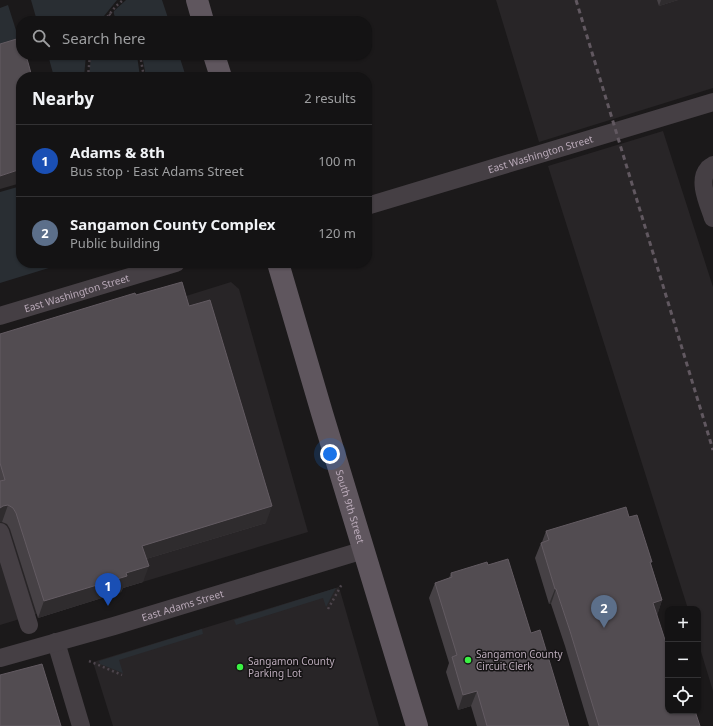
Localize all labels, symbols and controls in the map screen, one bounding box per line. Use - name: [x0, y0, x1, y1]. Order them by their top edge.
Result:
- search box: [16, 16, 372, 60]
- icon: search: [30, 27, 52, 49]
- text: Search here: [62, 28, 145, 48]
- text: Nearby: [32, 87, 94, 110]
- text: 2 results: [304, 89, 356, 107]
- street label: East Washington Street: [486, 131, 595, 176]
- text: Adams & 8th: [70, 142, 165, 162]
- text: 1: [41, 152, 49, 170]
- text: 100 m: [318, 152, 356, 170]
- text: Bus stop · East Adams Street: [70, 162, 244, 180]
- text: Sangamon County Complex: [70, 214, 276, 234]
- text: 2: [41, 224, 49, 242]
- text: 120 m: [318, 224, 356, 242]
- text: Public building: [70, 234, 160, 252]
- street label: East Washington Street: [22, 270, 131, 315]
- your location: [320, 444, 340, 464]
- street label: South 9th Street: [333, 468, 368, 545]
- pin: 1: [95, 573, 121, 606]
- street label: East Adams Street: [140, 586, 226, 624]
- pin: 2: [591, 595, 617, 628]
- map controls: [665, 606, 701, 714]
- button: +: [665, 606, 701, 642]
- button: −: [665, 642, 701, 678]
- place label: Sangamon County Circuit Clerk: [476, 647, 564, 673]
- place label: Sangamon County Parking Lot: [248, 654, 336, 680]
- marker: Sangamon County Circuit Clerk: [463, 655, 473, 665]
- marker: Sangamon County Parking Lot: [235, 662, 245, 672]
- button: locate: [665, 678, 701, 714]

